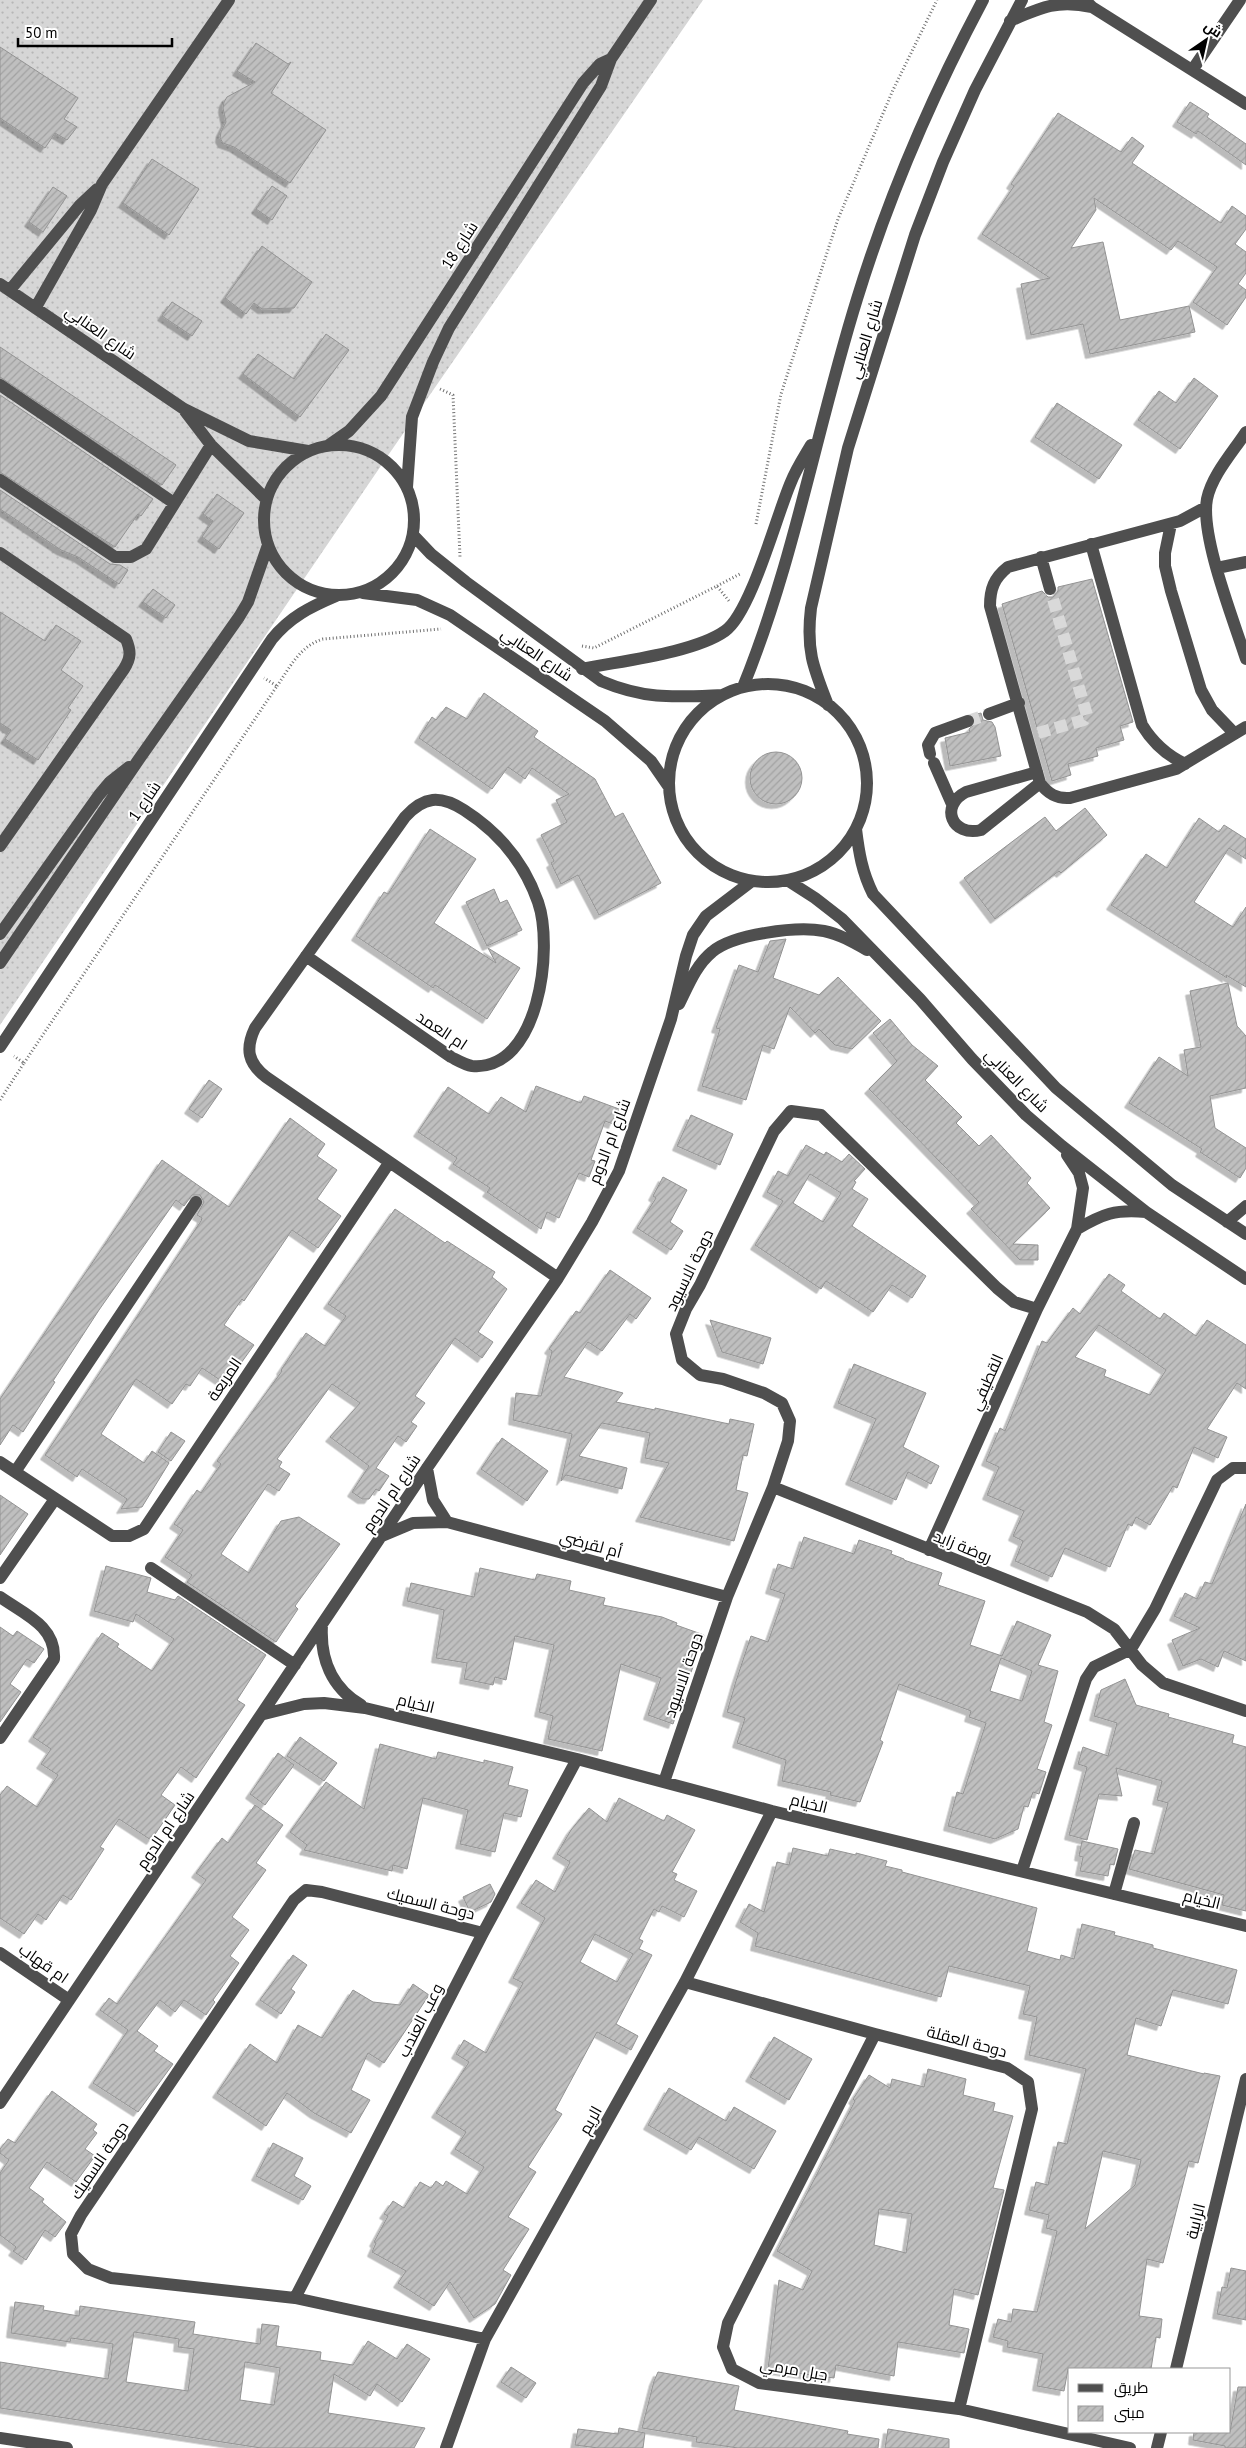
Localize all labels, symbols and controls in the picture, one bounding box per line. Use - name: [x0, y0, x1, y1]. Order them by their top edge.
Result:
- scale bar: [18, 15, 171, 47]
- north arrow: [1181, 15, 1231, 65]
- text: ش: [1201, 17, 1226, 42]
- text: 50 m: [25, 23, 58, 42]
- street label: شارع 18: [436, 217, 483, 274]
- street label: شارع العنابي: [843, 297, 890, 382]
- street label: شارع العنابي: [59, 300, 140, 367]
- street label: شارع العنابي: [495, 623, 577, 689]
- street label: شارع 1: [123, 777, 166, 826]
- street label: ام العمد: [412, 1006, 471, 1056]
- street label: شارع العنابي: [978, 1044, 1053, 1119]
- street label: شارع ام الدوم: [584, 1095, 636, 1187]
- street label: دوحة الاسيود: [661, 1226, 717, 1314]
- street label: القطيفي: [965, 1351, 1011, 1415]
- street label: المربعة: [202, 1354, 246, 1404]
- street label: شارع ام الدوم: [358, 1450, 426, 1537]
- street label: روضة زايد: [931, 1525, 995, 1567]
- street label: أم لقرضي: [557, 1526, 624, 1565]
- street label: دوحة الاسيود: [659, 1630, 707, 1720]
- street label: الخيام: [395, 1689, 437, 1719]
- street label: شارع ام الدوم: [132, 1787, 200, 1874]
- street label: الخيام: [788, 1789, 830, 1819]
- street label: دوحة السميك: [385, 1882, 477, 1924]
- street label: الخيام: [1181, 1885, 1223, 1915]
- street label: ام قهاب: [14, 1939, 73, 1989]
- street label: وعب العندب: [393, 1980, 447, 2060]
- street label: دوحة العقلة: [925, 2021, 1009, 2061]
- street label: الريم: [574, 2102, 608, 2139]
- street label: دوحة السميك: [66, 2117, 132, 2203]
- street label: الرابية: [1181, 2201, 1209, 2241]
- street label: جبل مرمي: [758, 2353, 829, 2389]
- legend: [1068, 2368, 1231, 2433]
- text: طريق: [1114, 2378, 1148, 2398]
- text: مبنى: [1114, 2403, 1145, 2423]

